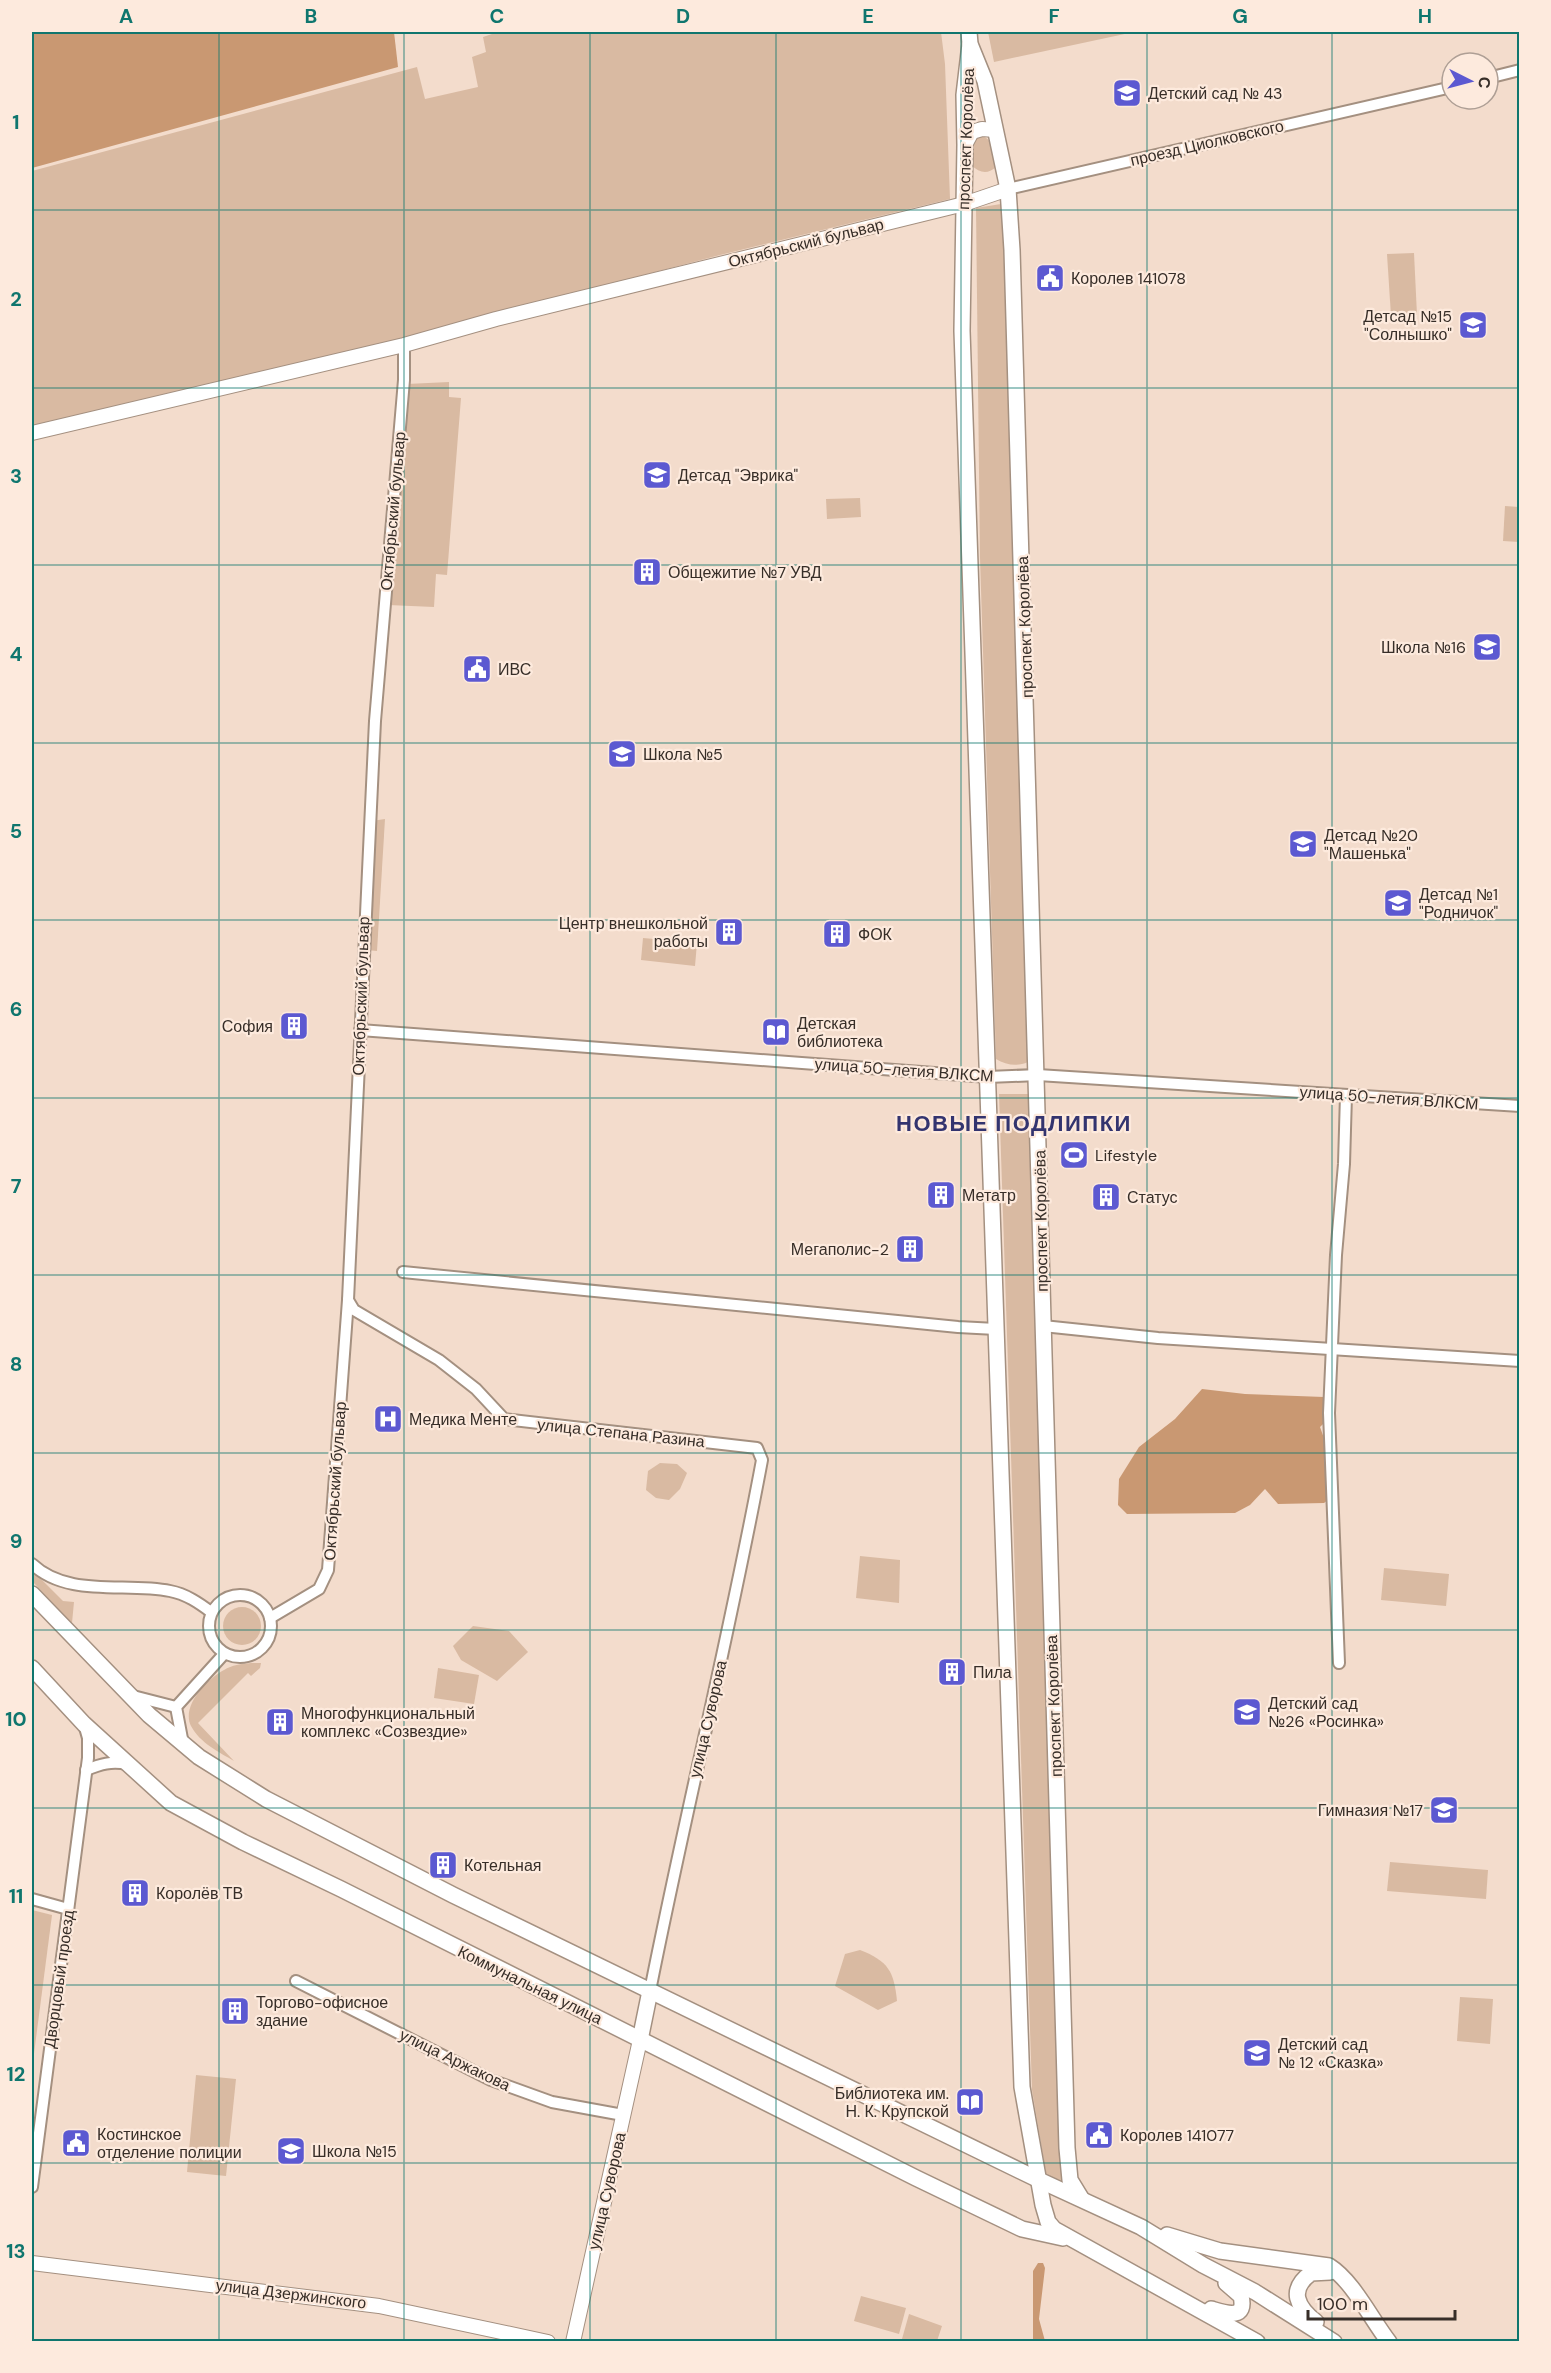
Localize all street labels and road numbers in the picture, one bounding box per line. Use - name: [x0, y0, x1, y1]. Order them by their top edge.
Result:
- street label: проспект Королёва: [953, 68, 979, 210]
- street label: проезд Циолковского: [1128, 115, 1286, 171]
- street label: Октябрьский бульвар: [726, 214, 886, 272]
- street label: Октябрьский бульвар: [376, 431, 410, 591]
- street label: проспект Королёва: [1012, 556, 1038, 698]
- street label: Октябрьский бульвар: [348, 916, 374, 1076]
- street label: улица 50-летия ВЛКСМ: [814, 1053, 994, 1087]
- street label: улица 50-летия ВЛКСМ: [1299, 1081, 1479, 1115]
- street label: проспект Королёва: [1029, 1150, 1053, 1292]
- street label: Октябрьский бульвар: [319, 1401, 351, 1561]
- street label: улица Степана Разина: [536, 1414, 706, 1452]
- street label: проспект Королёва: [1041, 1635, 1067, 1777]
- street label: улица Суворова: [684, 1658, 732, 1780]
- street label: Дворцовый проезд: [39, 1908, 79, 2049]
- street label: Коммунальная улица: [454, 1941, 606, 2029]
- street label: улица Аржакова: [396, 2024, 514, 2096]
- street label: улица Суворова: [583, 2130, 631, 2252]
- street label: улица Дзержинского: [215, 2274, 368, 2314]

